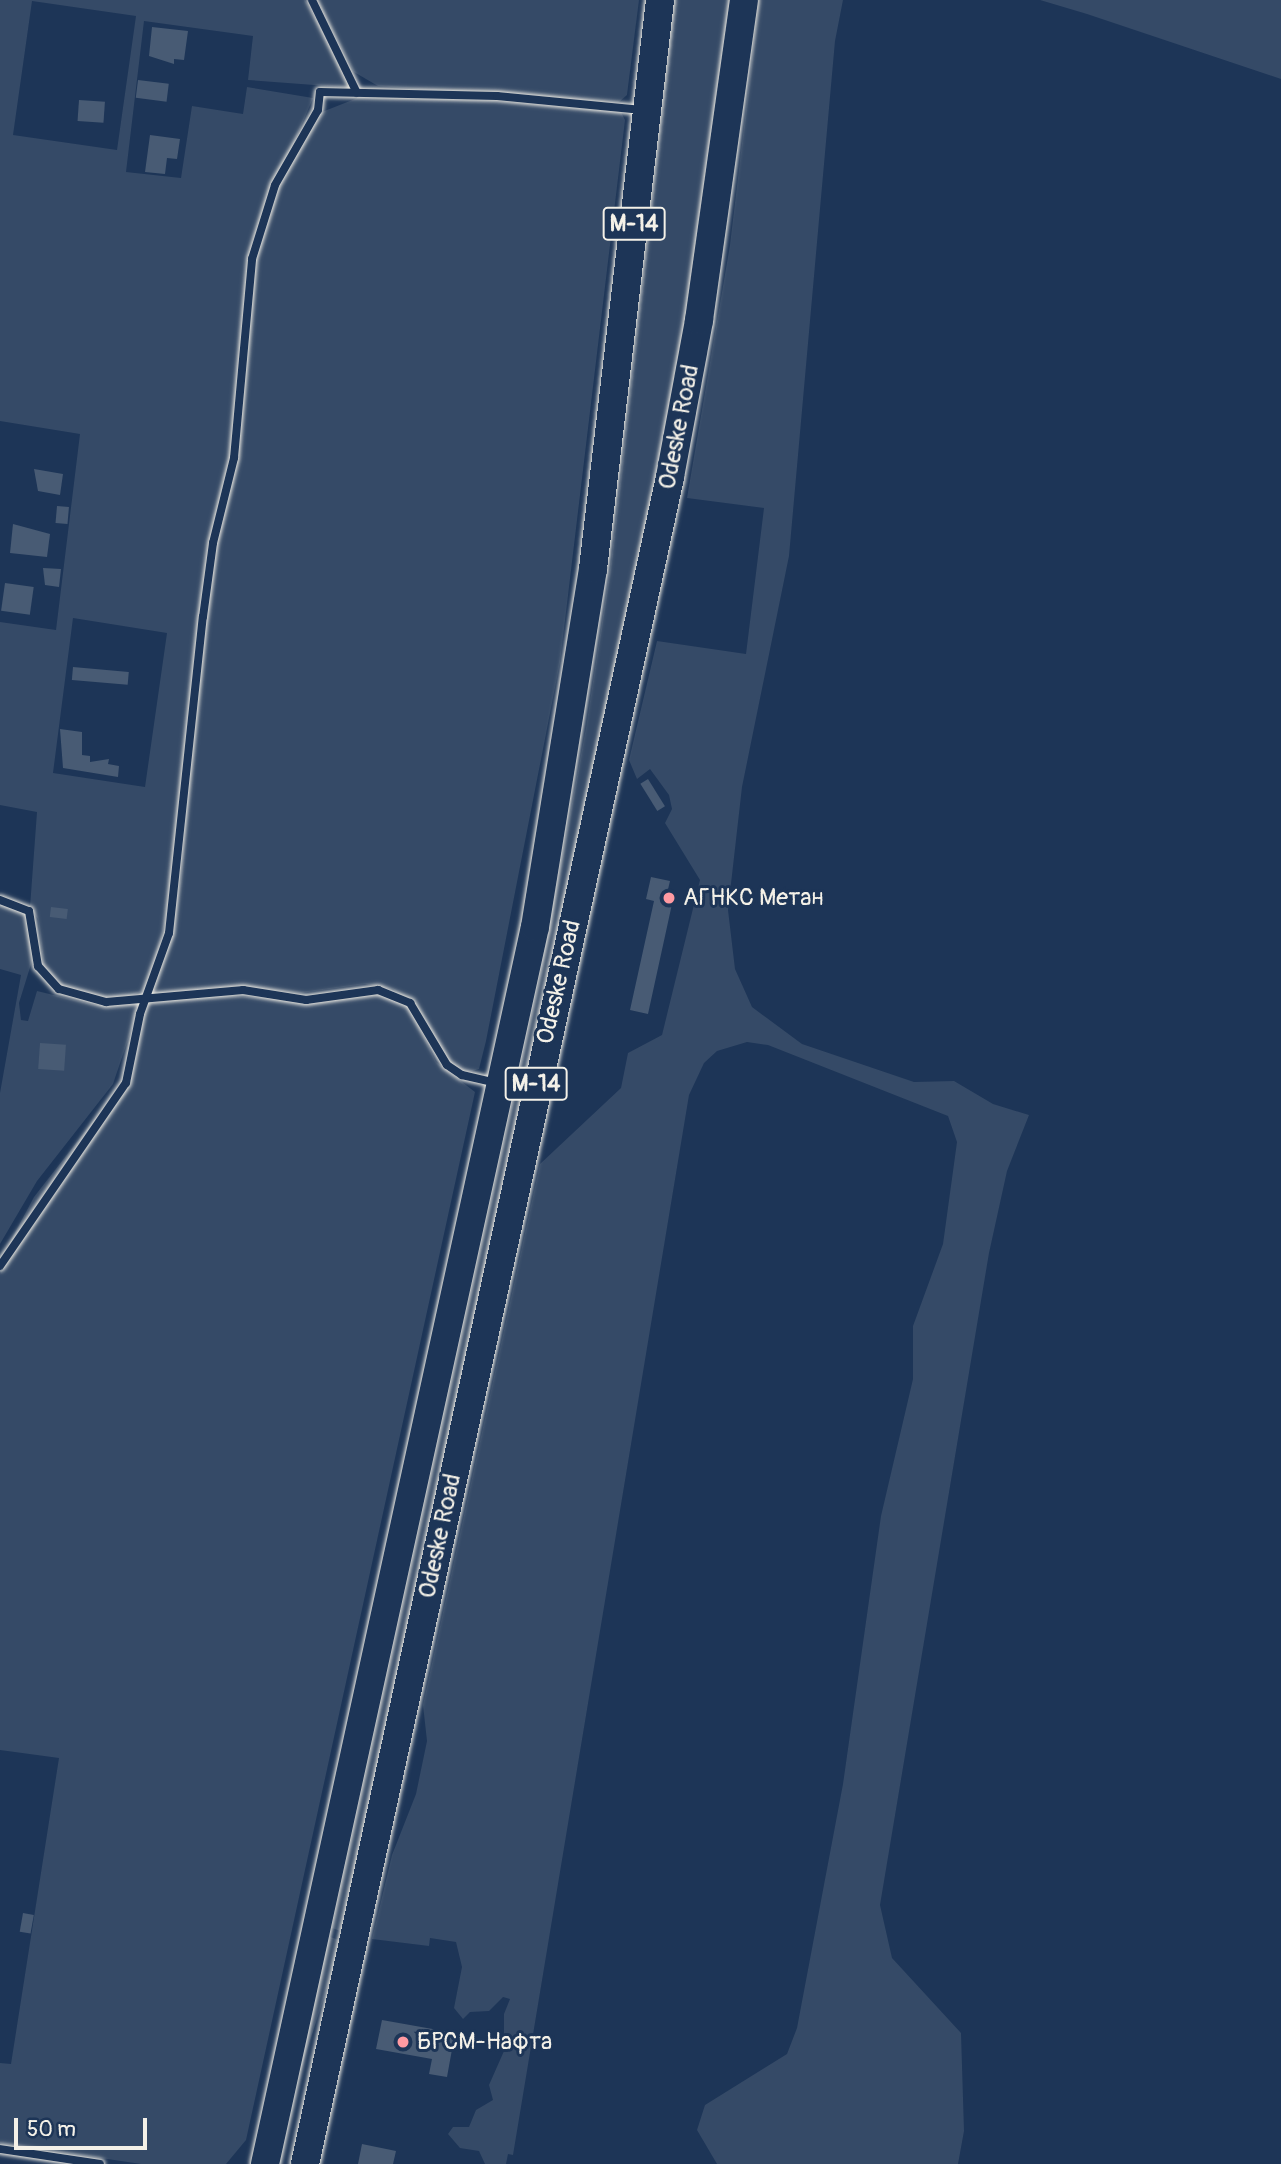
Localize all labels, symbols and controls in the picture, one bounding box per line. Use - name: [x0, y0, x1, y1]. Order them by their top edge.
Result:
- road number: М-14: [602, 204, 666, 244]
- street label: Odeske Road: [653, 362, 705, 492]
- place label: АГНКС Метан: [683, 884, 823, 912]
- marker: АГНКС Метан: [661, 890, 677, 906]
- street label: Odeske Road: [531, 917, 587, 1047]
- road number: М-14: [504, 1064, 568, 1104]
- street label: Odeske Road: [413, 1471, 467, 1601]
- place label: БРСМ-Нафта: [417, 2028, 552, 2056]
- marker: БРСМ-Нафта: [395, 2034, 411, 2050]
- scale bar: [18, 2104, 150, 2148]
- text: 50 m: [27, 2116, 76, 2143]

